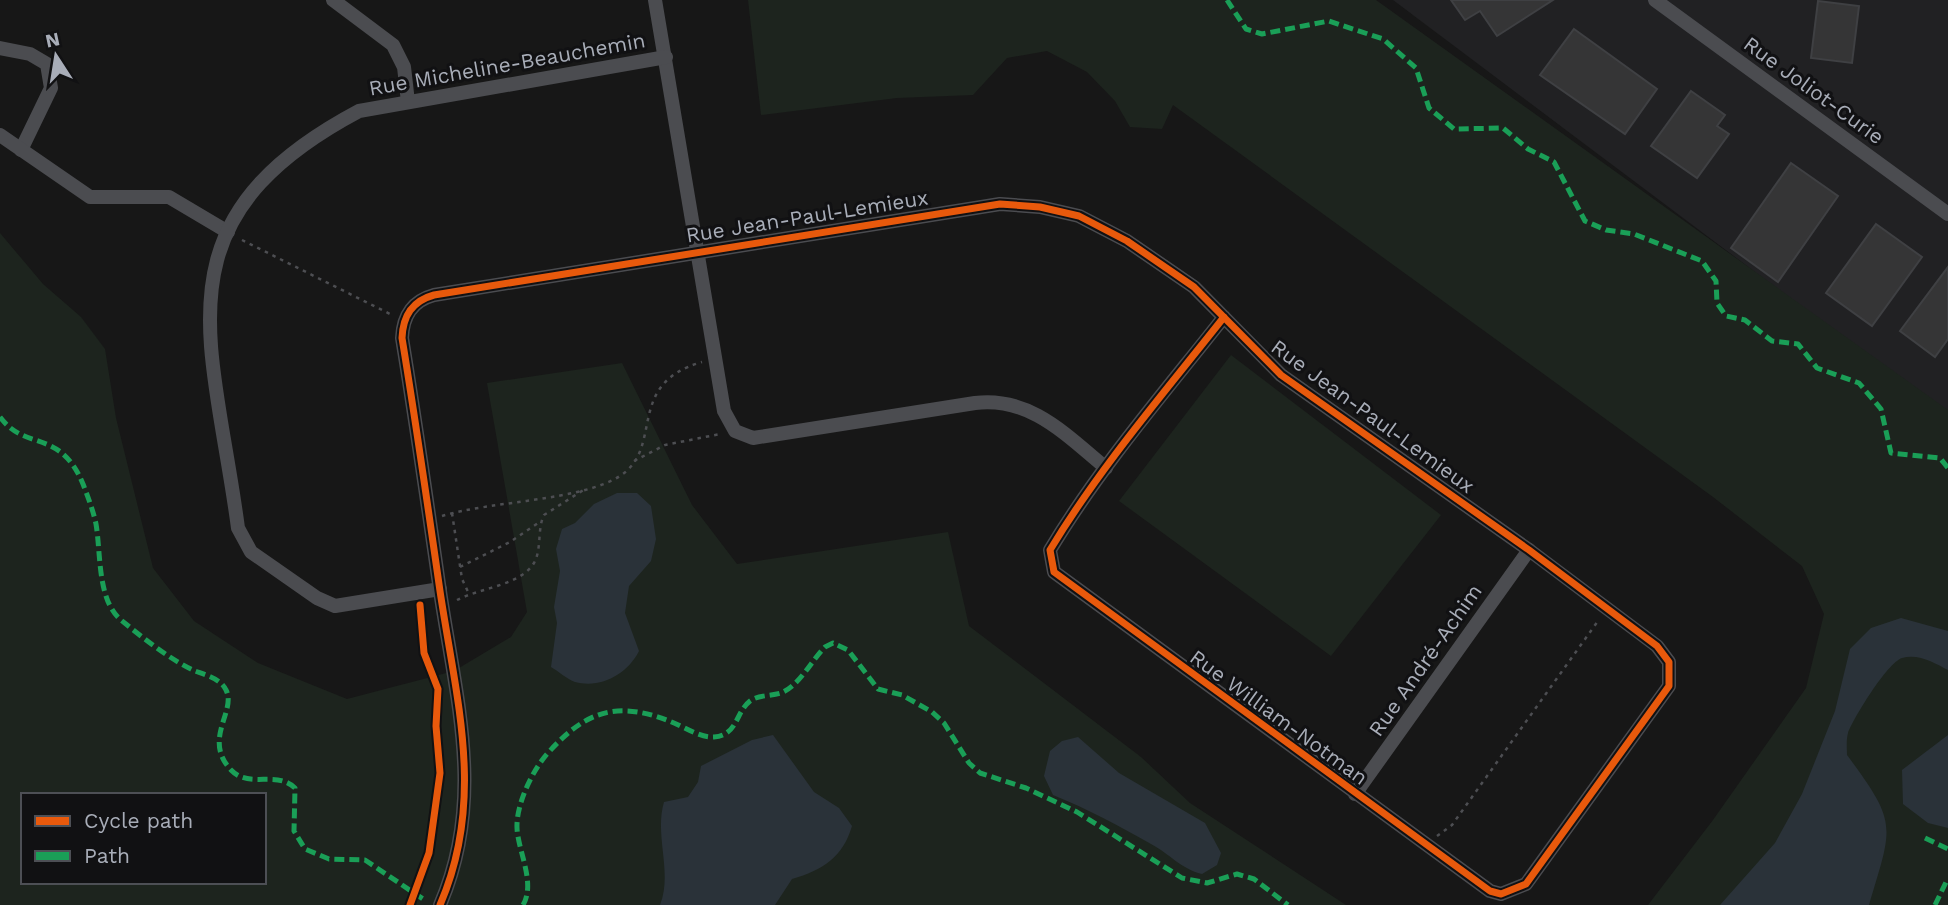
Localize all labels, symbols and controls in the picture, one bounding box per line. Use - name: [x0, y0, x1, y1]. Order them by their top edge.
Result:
- north arrow: [21, 21, 91, 91]
- text: N: [43, 27, 62, 53]
- street label: Rue Micheline-Beauchemin: [367, 27, 647, 101]
- street label: Rue Joliot-Curie: [1739, 31, 1889, 149]
- street label: Rue Jean-Paul-Lemieux: [684, 184, 930, 248]
- street label: Rue Jean-Paul-Lemieux: [1267, 334, 1479, 498]
- street label: Rue André-Achim: [1363, 579, 1487, 741]
- street label: Rue William-Notman: [1185, 644, 1373, 790]
- legend: [21, 793, 266, 884]
- text: Cycle path: [84, 808, 193, 833]
- text: Path: [84, 843, 130, 868]

